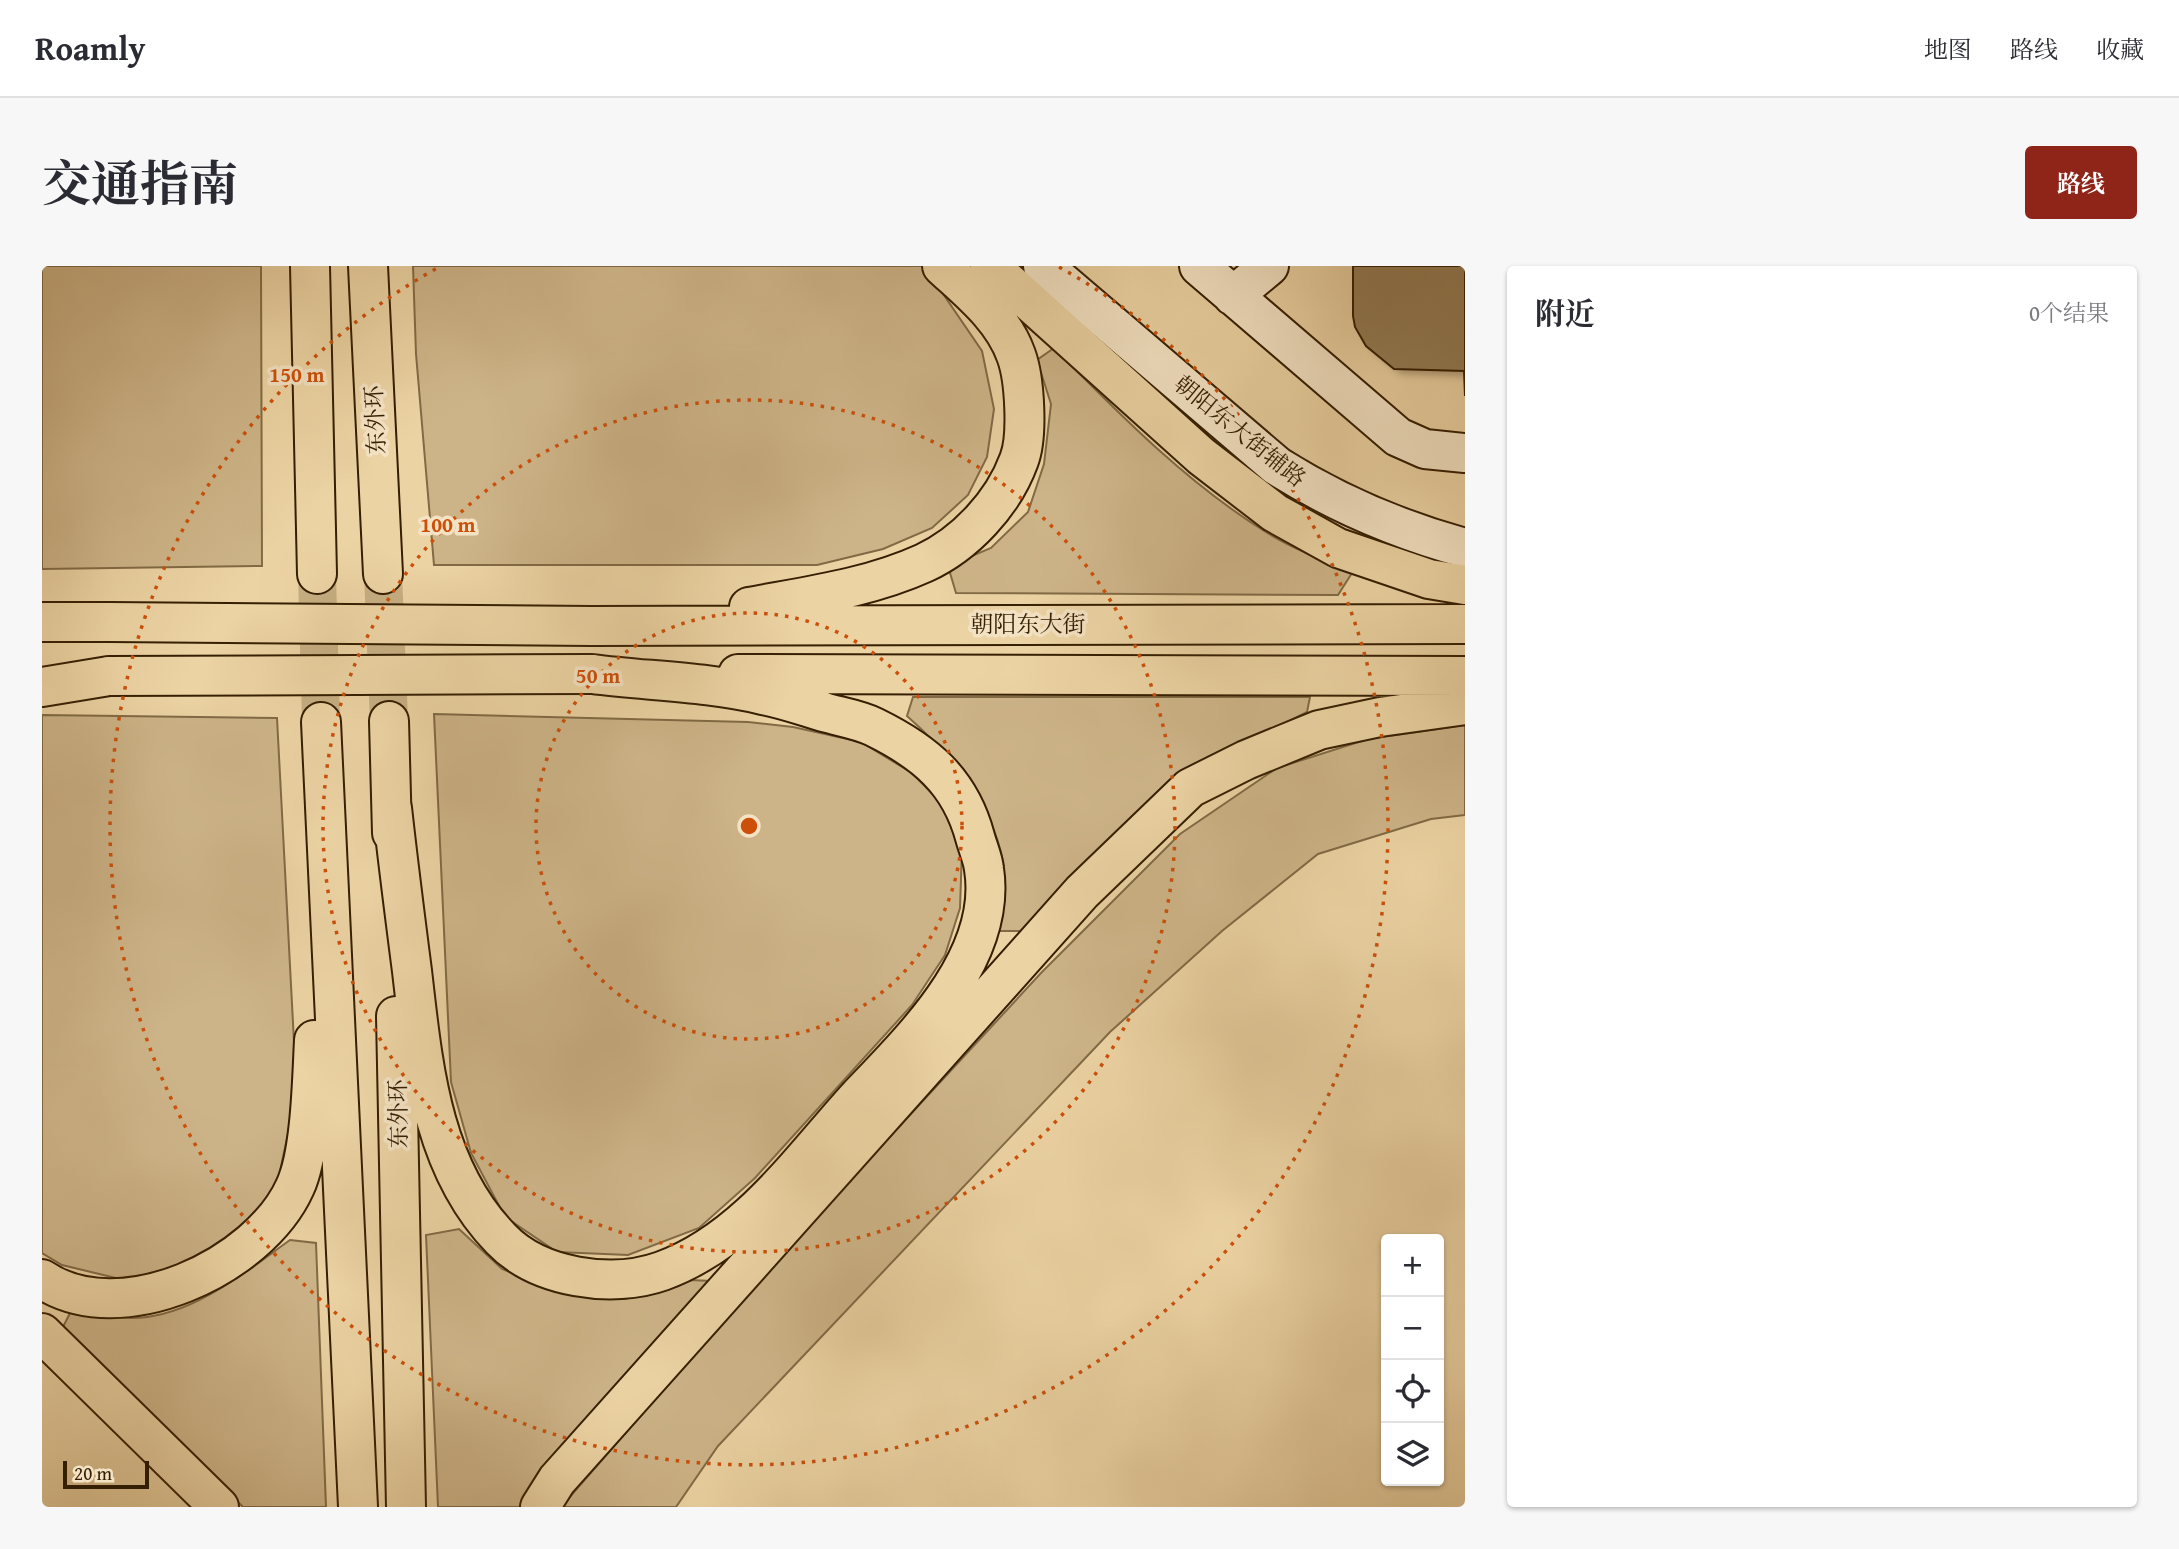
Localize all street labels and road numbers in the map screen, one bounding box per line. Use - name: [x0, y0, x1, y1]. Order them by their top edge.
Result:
- street label: 朝阳东大街辅路: [1167, 367, 1313, 494]
- street label: 东外环: [356, 385, 393, 455]
- street label: 朝阳东大街: [971, 607, 1086, 640]
- street label: 东外环: [380, 1079, 415, 1149]

